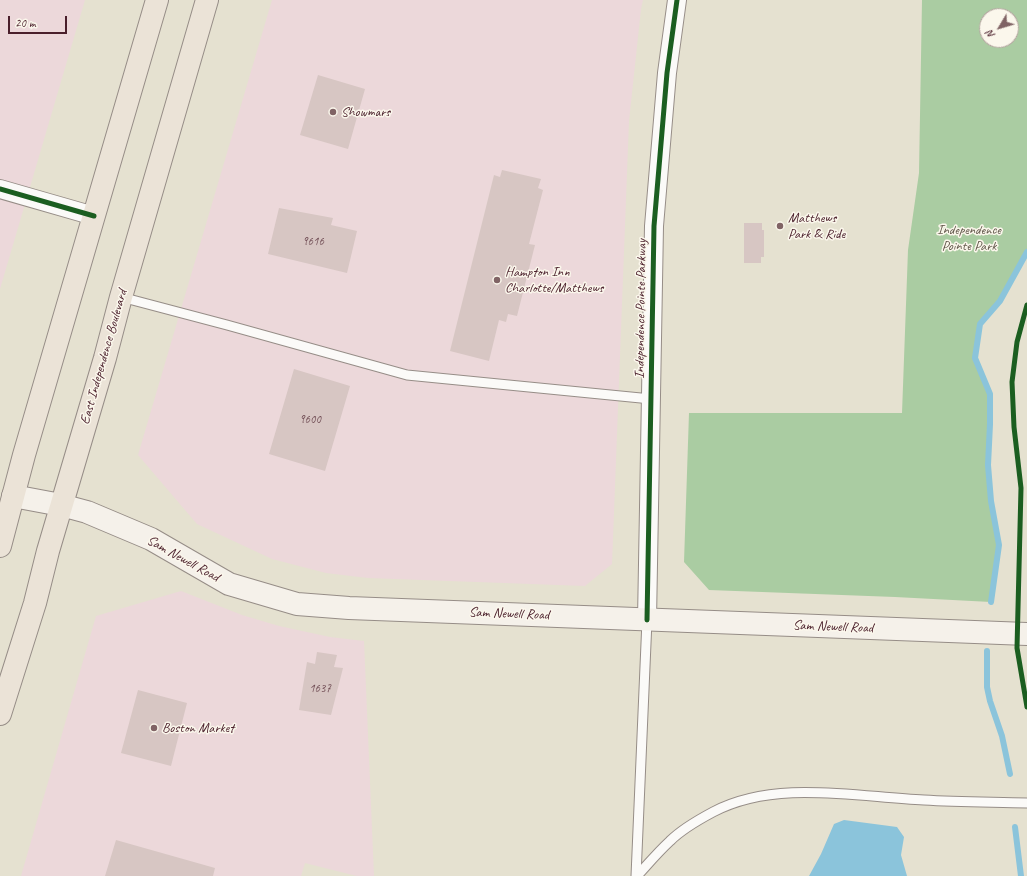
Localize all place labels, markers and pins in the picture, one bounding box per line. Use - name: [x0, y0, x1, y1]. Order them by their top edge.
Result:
- place label: Showmars: [341, 104, 390, 120]
- marker: Showmars: [328, 107, 338, 117]
- place label: Matthews Park & Ride: [788, 210, 845, 242]
- marker: Matthews Park & Ride: [775, 221, 785, 231]
- place label: Hampton Inn Charlotte/Matthews: [505, 264, 603, 296]
- marker: Hampton Inn Charlotte/Matthews: [492, 275, 502, 285]
- place label: Boston Market: [162, 720, 234, 736]
- marker: Boston Market: [149, 723, 159, 733]

